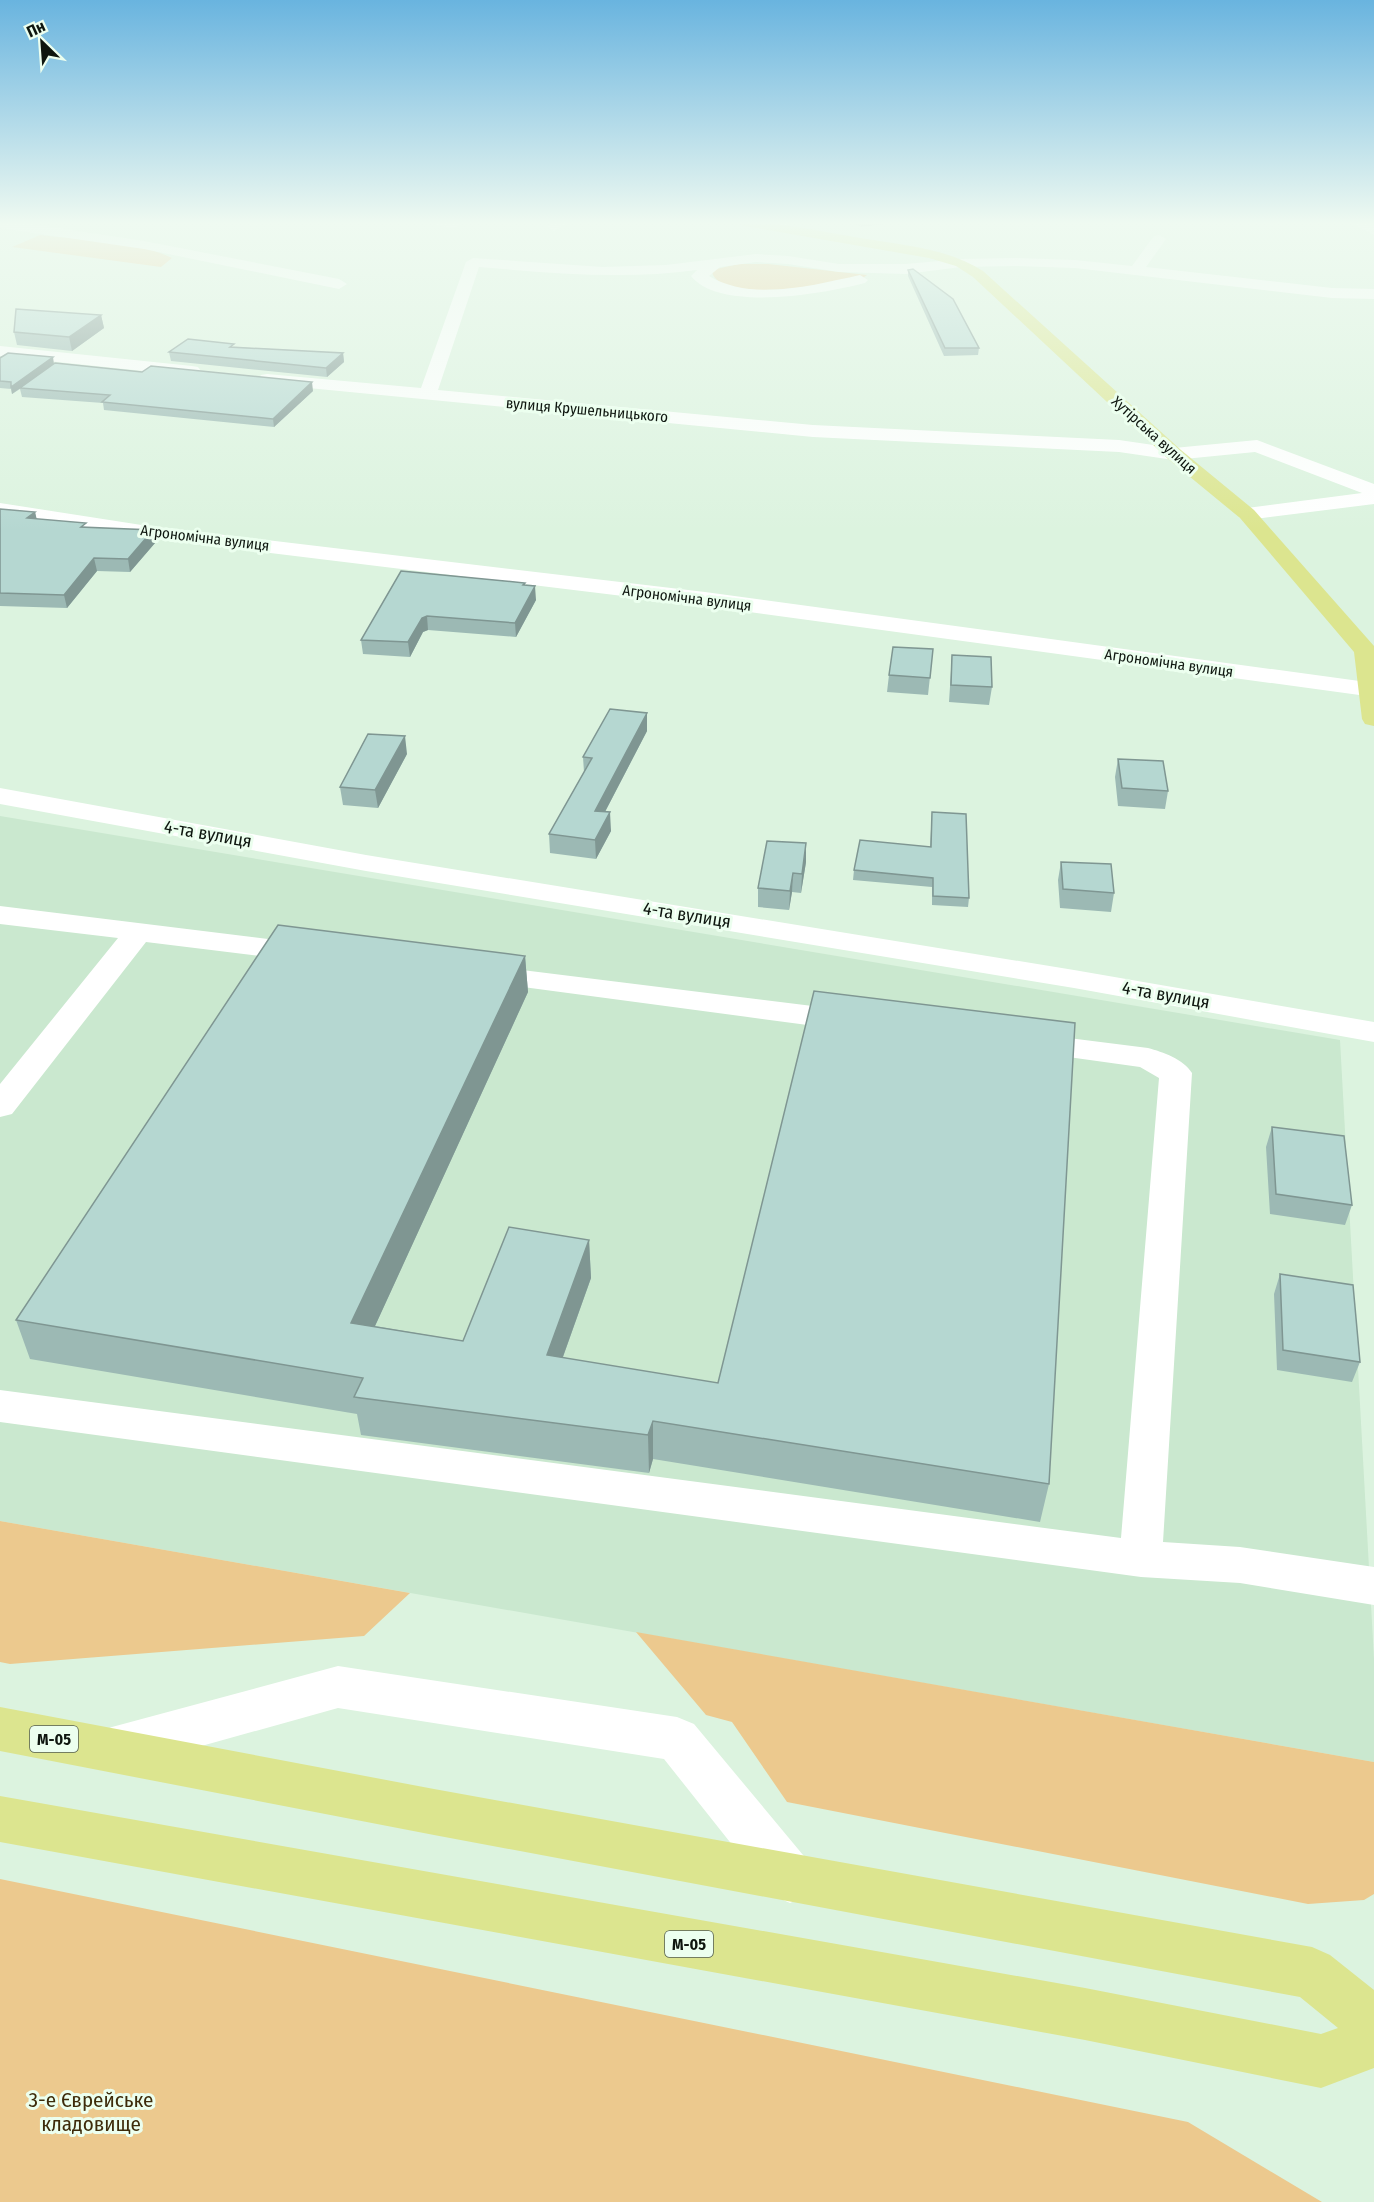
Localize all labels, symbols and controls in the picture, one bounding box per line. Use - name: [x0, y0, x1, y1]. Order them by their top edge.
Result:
- north arrow: [12, 12, 72, 72]
- text: Пн: [24, 16, 48, 41]
- street label: Хутірська вулиця: [1108, 392, 1200, 478]
- street label: вулиця Крушельницького: [505, 394, 669, 426]
- street label: Агрономічна вулиця: [140, 521, 270, 555]
- street label: Агрономічна вулиця: [622, 581, 752, 615]
- street label: Агрономічна вулиця: [1104, 645, 1234, 681]
- street label: 4-та вулиця: [162, 815, 254, 853]
- street label: 4-та вулиця: [641, 897, 733, 933]
- street label: 4-та вулиця: [1120, 976, 1212, 1014]
- road number: М-05: [30, 1726, 78, 1752]
- road number: М-05: [665, 1931, 713, 1957]
- park label: 3-е Єврейське кладовище: [28, 2087, 154, 2137]

